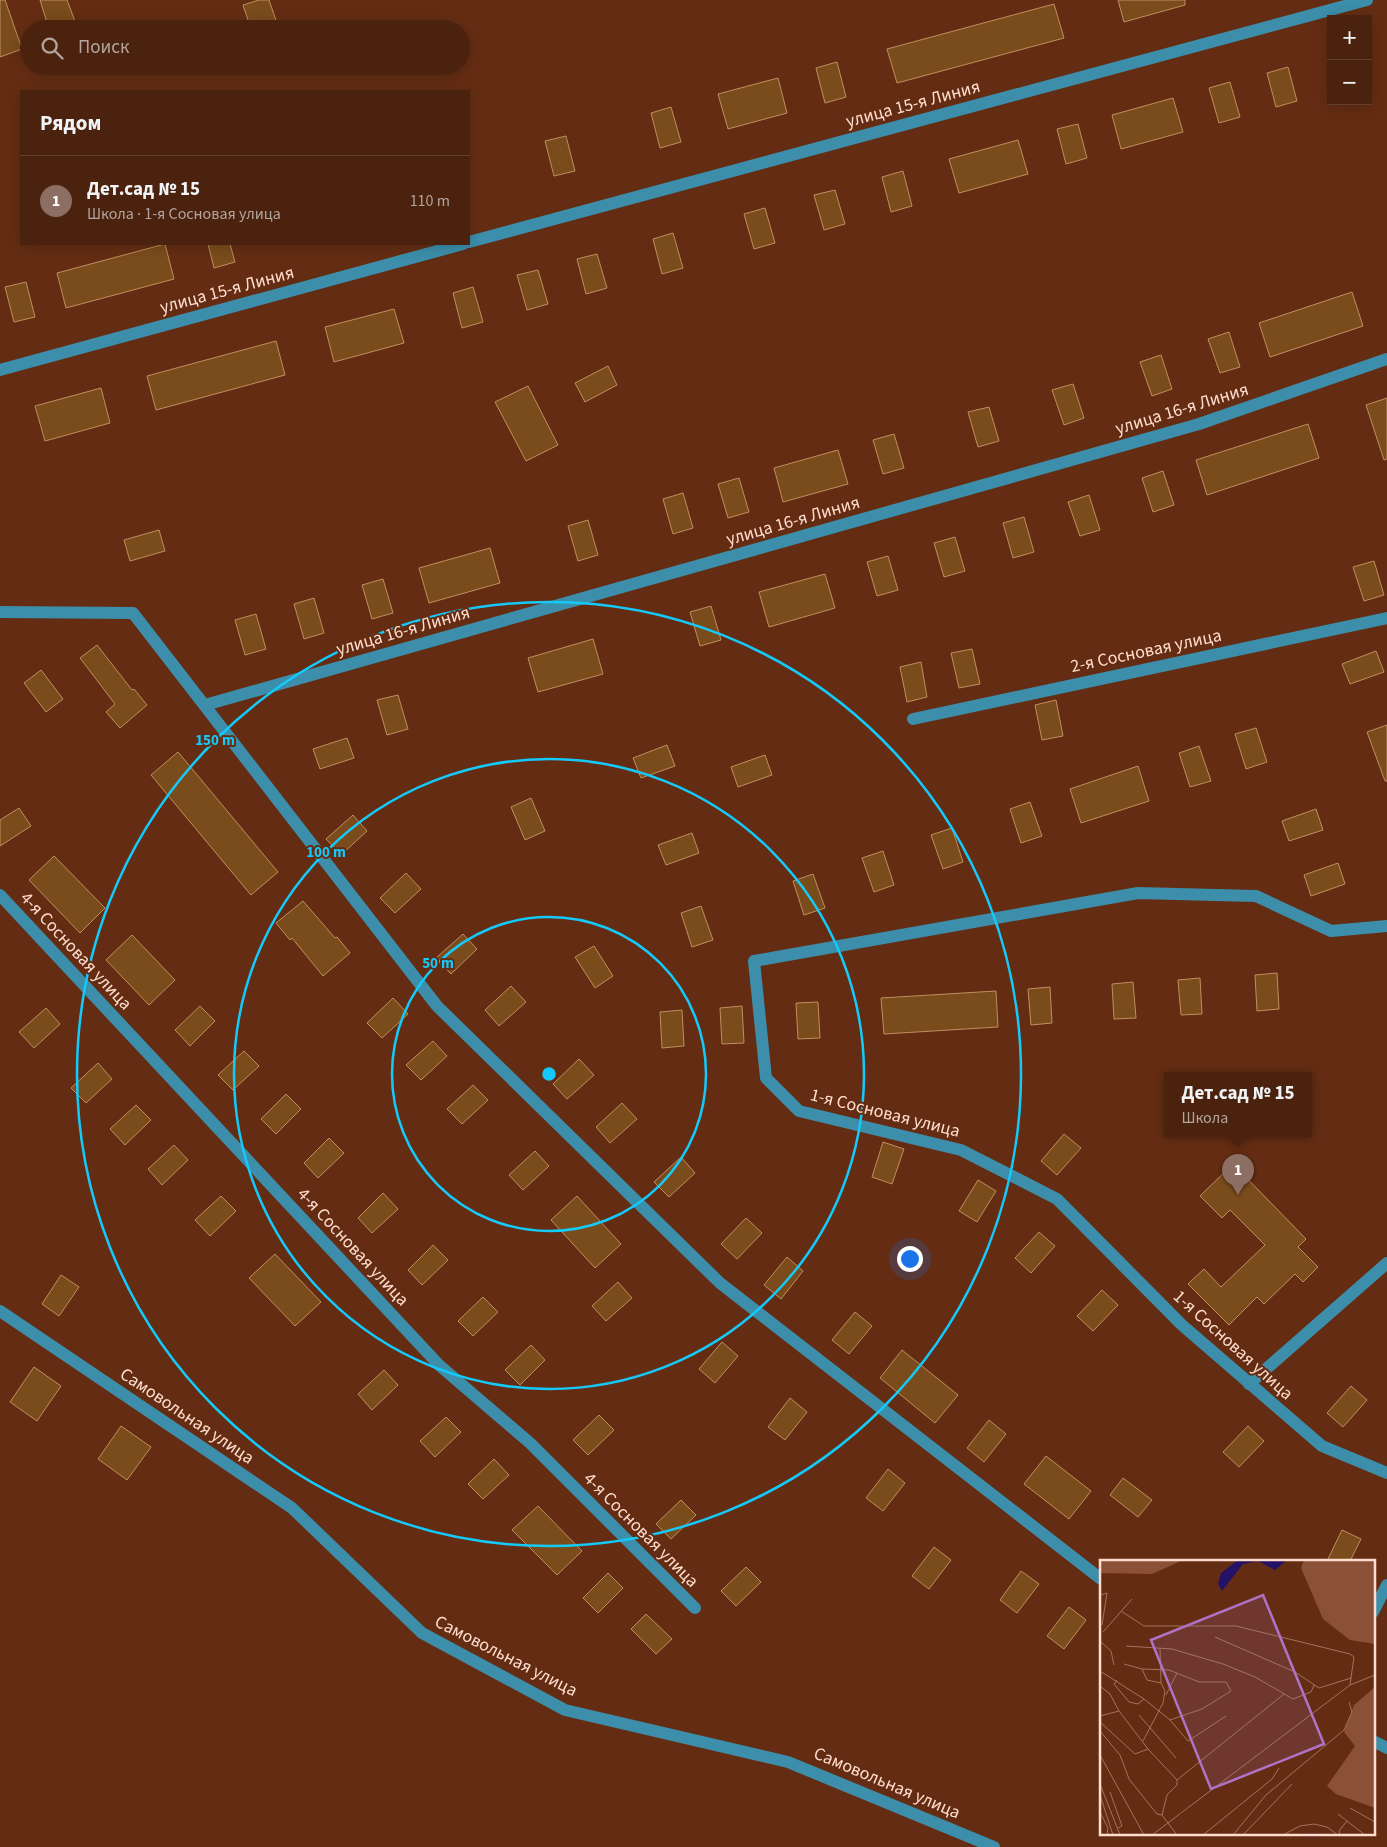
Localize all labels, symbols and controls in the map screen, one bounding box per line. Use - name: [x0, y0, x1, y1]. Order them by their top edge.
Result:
- map controls: [1327, 15, 1372, 105]
- button: +: [1327, 15, 1372, 60]
- search box: [20, 20, 470, 75]
- icon: search: [38, 34, 66, 62]
- text: Поиск: [78, 34, 129, 61]
- button: −: [1327, 60, 1372, 105]
- street label: улица 15-я Линия: [843, 74, 983, 134]
- text: Рядом: [40, 108, 101, 138]
- text: Дет.сад № 15: [87, 176, 200, 203]
- text: 1: [52, 190, 60, 212]
- text: 110 m: [410, 190, 450, 212]
- text: Школа · 1-я Сосновая улица: [87, 203, 281, 225]
- street label: улица 15-я Линия: [157, 260, 297, 320]
- street label: улица 16-я Линия: [1112, 377, 1252, 441]
- street label: улица 16-я Линия: [723, 490, 863, 552]
- street label: улица 16-я Линия: [333, 600, 473, 662]
- street label: 2-я Сосновая улица: [1068, 623, 1224, 679]
- text: 150 m: [195, 730, 235, 751]
- text: 100 m: [306, 842, 346, 863]
- street label: 4-я Сосновая улица: [14, 886, 138, 1016]
- text: 50 m: [422, 953, 454, 974]
- centre of rings: [540, 1065, 558, 1083]
- popup: [1164, 1072, 1312, 1137]
- text: Дет.сад № 15: [1181, 1080, 1295, 1107]
- street label: 1-я Сосновая улица: [807, 1082, 963, 1144]
- text: Школа: [1181, 1107, 1228, 1129]
- pin: 1: [1222, 1154, 1254, 1195]
- street label: 4-я Сосновая улица: [291, 1182, 415, 1312]
- your location: [897, 1246, 923, 1272]
- street label: 1-я Сосновая улица: [1168, 1284, 1298, 1406]
- street label: Самовольная улица: [115, 1362, 259, 1470]
- street label: 4-я Сосновая улица: [578, 1467, 704, 1593]
- inset map: [1100, 1560, 1374, 1834]
- street label: Самовольная улица: [430, 1609, 582, 1703]
- street label: Самовольная улица: [810, 1741, 964, 1825]

